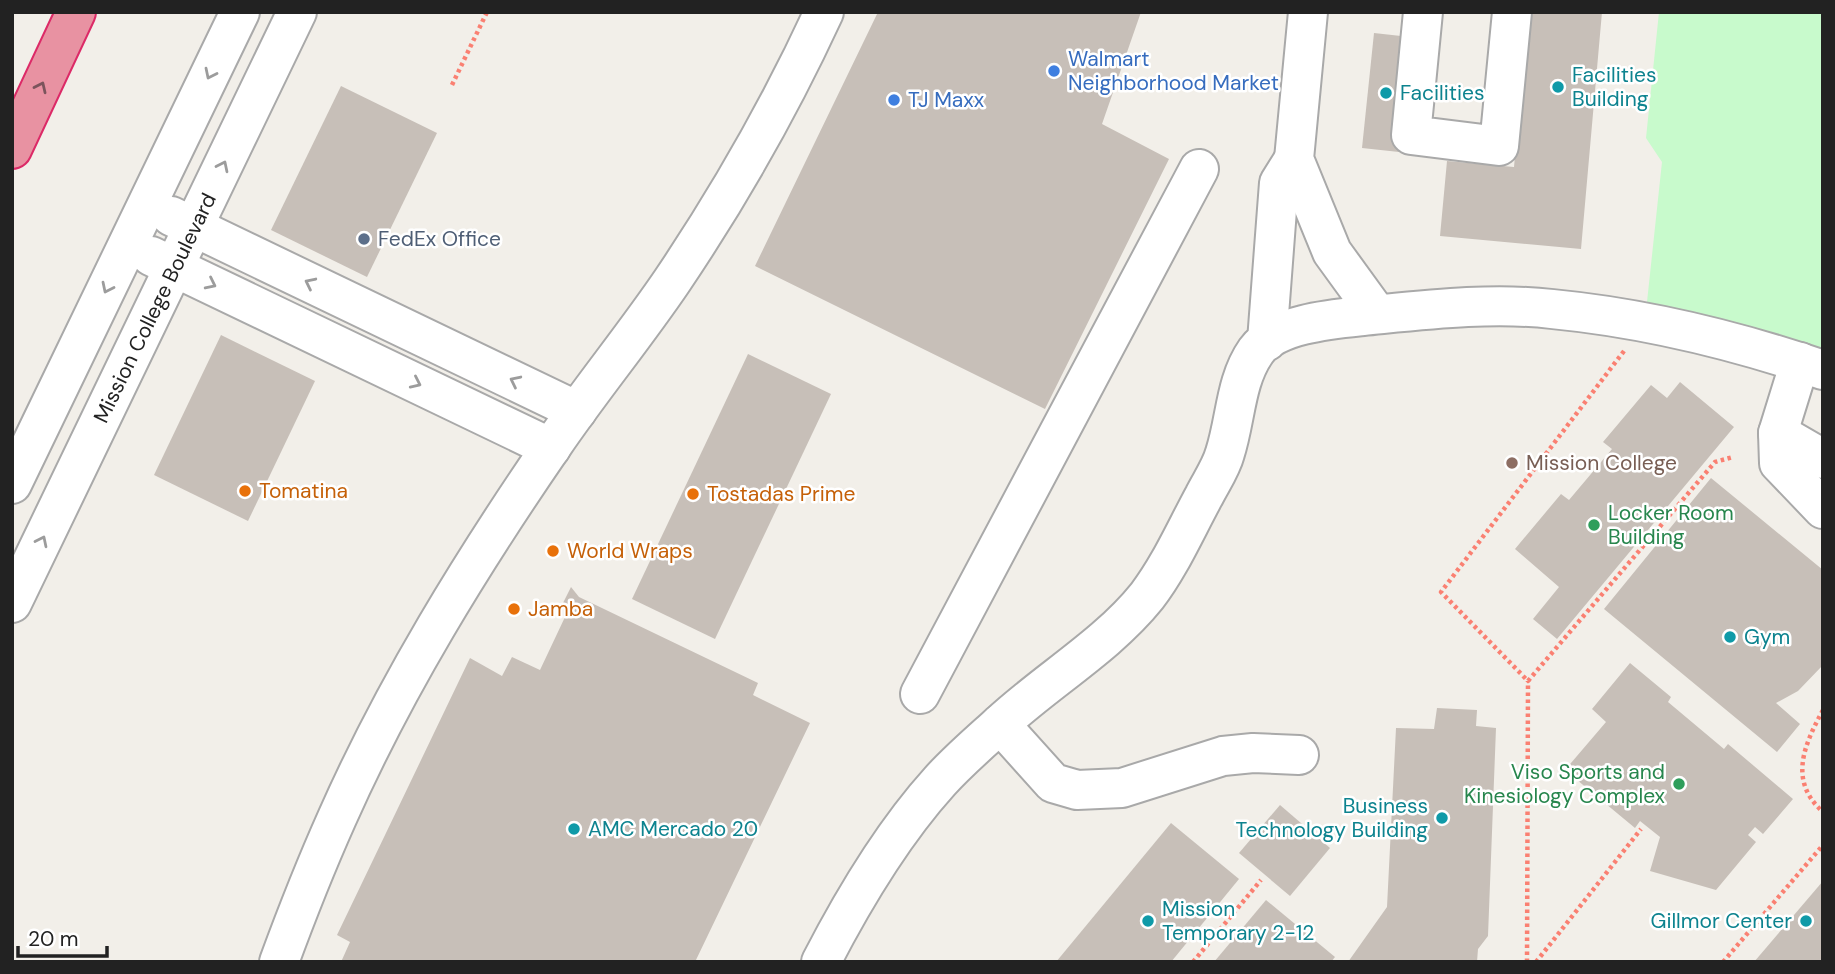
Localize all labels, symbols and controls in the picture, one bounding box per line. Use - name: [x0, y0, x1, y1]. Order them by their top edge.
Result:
- place label: Walmart Neighborhood Market: [1068, 45, 1279, 97]
- place label: Facilities Building: [1572, 61, 1656, 113]
- marker: Walmart Neighborhood Market: [1046, 63, 1062, 79]
- one-way arrow: [204, 67, 218, 79]
- place label: Facilities: [1400, 79, 1484, 107]
- marker: Facilities Building: [1550, 79, 1566, 95]
- one-way arrow: [33, 82, 47, 94]
- marker: Facilities: [1378, 85, 1394, 101]
- place label: TJ Maxx: [908, 86, 984, 114]
- marker: TJ Maxx: [886, 92, 902, 108]
- one-way arrow: [215, 161, 229, 173]
- street label: Mission College Boulevard: [87, 188, 223, 428]
- place label: FedEx Office: [378, 225, 501, 253]
- marker: FedEx Office: [356, 231, 372, 247]
- one-way arrow: [204, 276, 216, 290]
- one-way arrow: [305, 277, 317, 291]
- one-way arrow: [101, 280, 115, 293]
- one-way arrow: [409, 375, 421, 389]
- one-way arrow: [510, 376, 522, 390]
- place label: Mission College: [1526, 449, 1677, 477]
- marker: Mission College: [1504, 455, 1520, 471]
- place label: Tomatina: [259, 477, 348, 505]
- place label: Tostadas Prime: [707, 480, 855, 508]
- marker: Tomatina: [237, 483, 253, 499]
- marker: Tostadas Prime: [685, 486, 701, 502]
- place label: Locker Room Building: [1608, 499, 1734, 551]
- marker: Locker Room Building: [1586, 517, 1602, 533]
- one-way arrow: [33, 536, 47, 549]
- place label: World Wraps: [567, 537, 693, 565]
- marker: World Wraps: [545, 543, 561, 559]
- place label: Jamba: [528, 595, 593, 623]
- marker: Jamba: [506, 601, 522, 617]
- place label: Gym: [1744, 623, 1790, 651]
- marker: Gym: [1722, 629, 1738, 645]
- place label: Viso Sports and Kinesiology Complex: [1464, 758, 1665, 810]
- marker: Viso Sports and Kinesiology Complex: [1671, 776, 1687, 792]
- place label: Business Technology Building: [1236, 792, 1428, 844]
- marker: Business Technology Building: [1434, 810, 1450, 826]
- place label: AMC Mercado 20: [588, 815, 758, 843]
- marker: AMC Mercado 20: [566, 821, 582, 837]
- place label: Mission Temporary 2-12: [1162, 895, 1314, 947]
- place label: Gillmor Center: [1650, 907, 1792, 935]
- marker: Mission Temporary 2-12: [1140, 913, 1156, 929]
- marker: Gillmor Center: [1798, 913, 1814, 929]
- scale bar: [18, 914, 107, 958]
- text: 20 m: [28, 925, 79, 953]

